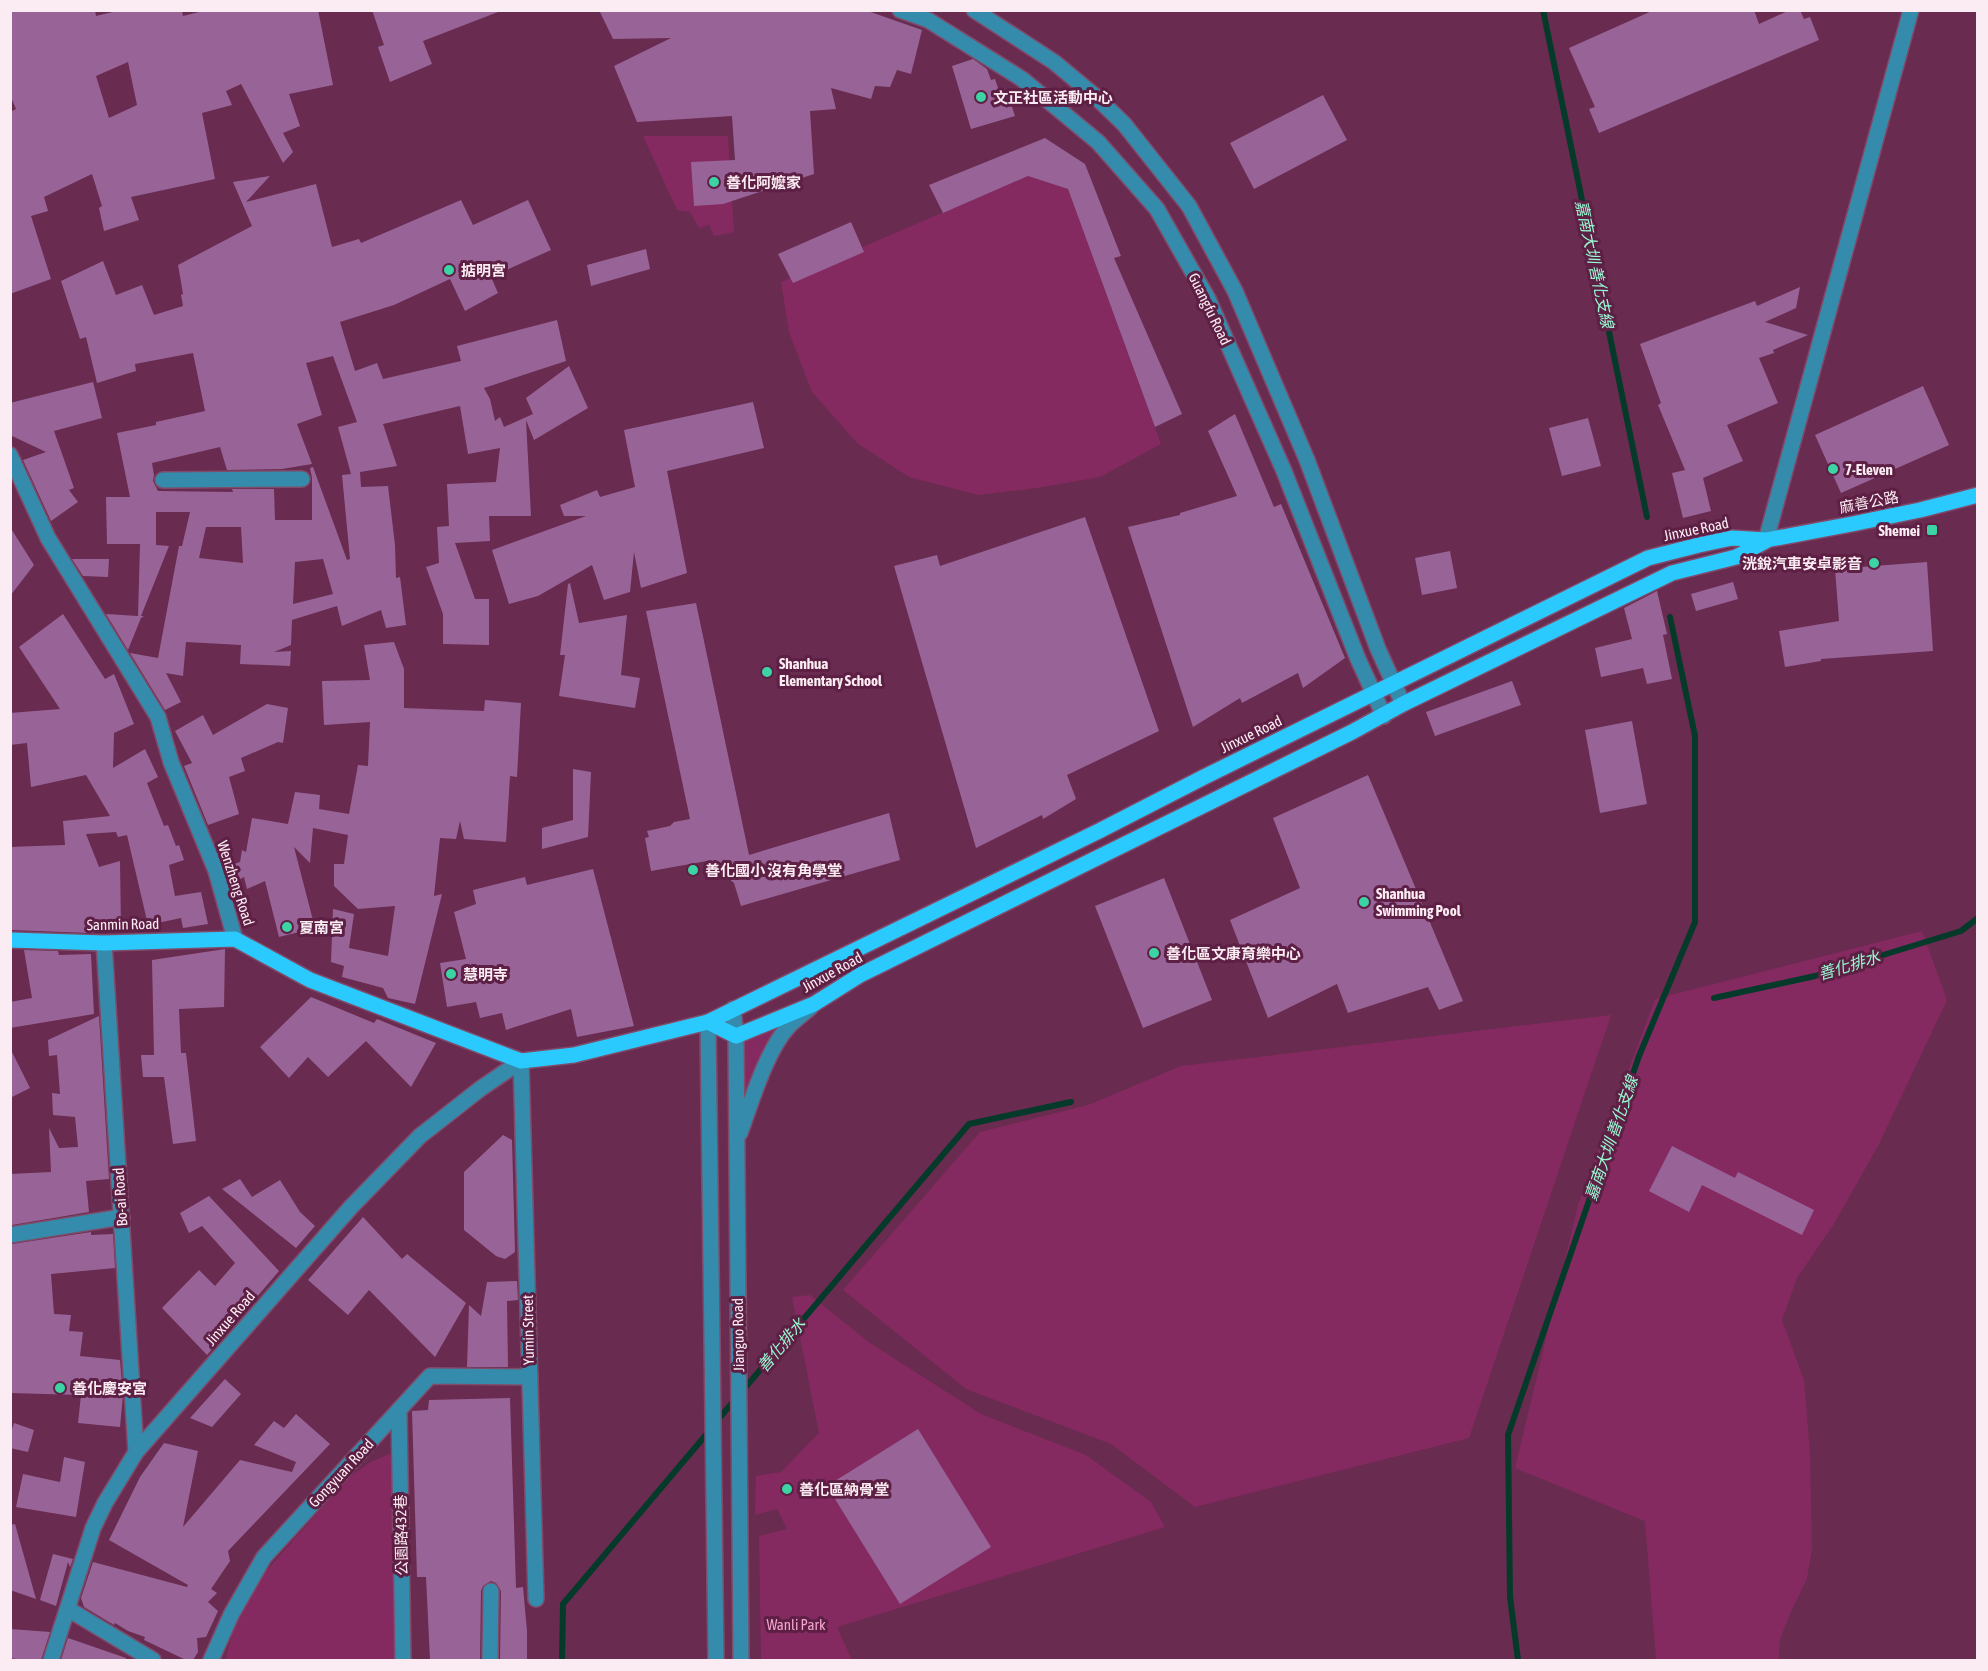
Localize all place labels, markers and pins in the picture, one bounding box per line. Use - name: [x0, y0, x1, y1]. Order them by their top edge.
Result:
- place label: 文正社區活動中心: [993, 89, 1113, 106]
- marker: 文正社區活動中心: [974, 90, 988, 104]
- place label: 善化阿嬤家: [726, 174, 801, 191]
- marker: 善化阿嬤家: [707, 175, 721, 189]
- place label: 掂明宮: [461, 262, 506, 279]
- marker: 掂明宮: [442, 263, 456, 277]
- place label: 7-Eleven: [1845, 461, 1893, 478]
- marker: 7-Eleven: [1826, 462, 1840, 476]
- place label: Shemei: [1879, 522, 1920, 539]
- marker: Shemei: [1925, 523, 1939, 537]
- place label: 洸銳汽車安卓影音: [1742, 555, 1862, 572]
- marker: 洸銳汽車安卓影音: [1867, 556, 1881, 570]
- place label: Shanhua Elementary School: [779, 655, 883, 689]
- marker: Shanhua Elementary School: [760, 665, 774, 679]
- place label: 善化國小 沒有角學堂: [705, 862, 842, 879]
- marker: 善化國小 沒有角學堂: [686, 863, 700, 877]
- place label: Shanhua Swimming Pool: [1376, 885, 1462, 919]
- marker: Shanhua Swimming Pool: [1357, 895, 1371, 909]
- place label: 夏南宮: [299, 919, 344, 936]
- marker: 夏南宮: [280, 920, 294, 934]
- place label: 善化區文康育樂中心: [1166, 945, 1301, 962]
- marker: 善化區文康育樂中心: [1147, 946, 1161, 960]
- place label: 慧明寺: [463, 966, 508, 983]
- marker: 慧明寺: [444, 967, 458, 981]
- place label: 善化慶安宮: [72, 1380, 147, 1397]
- marker: 善化慶安宮: [53, 1381, 67, 1395]
- place label: 善化區納骨堂: [799, 1481, 889, 1498]
- marker: 善化區納骨堂: [780, 1482, 794, 1496]

